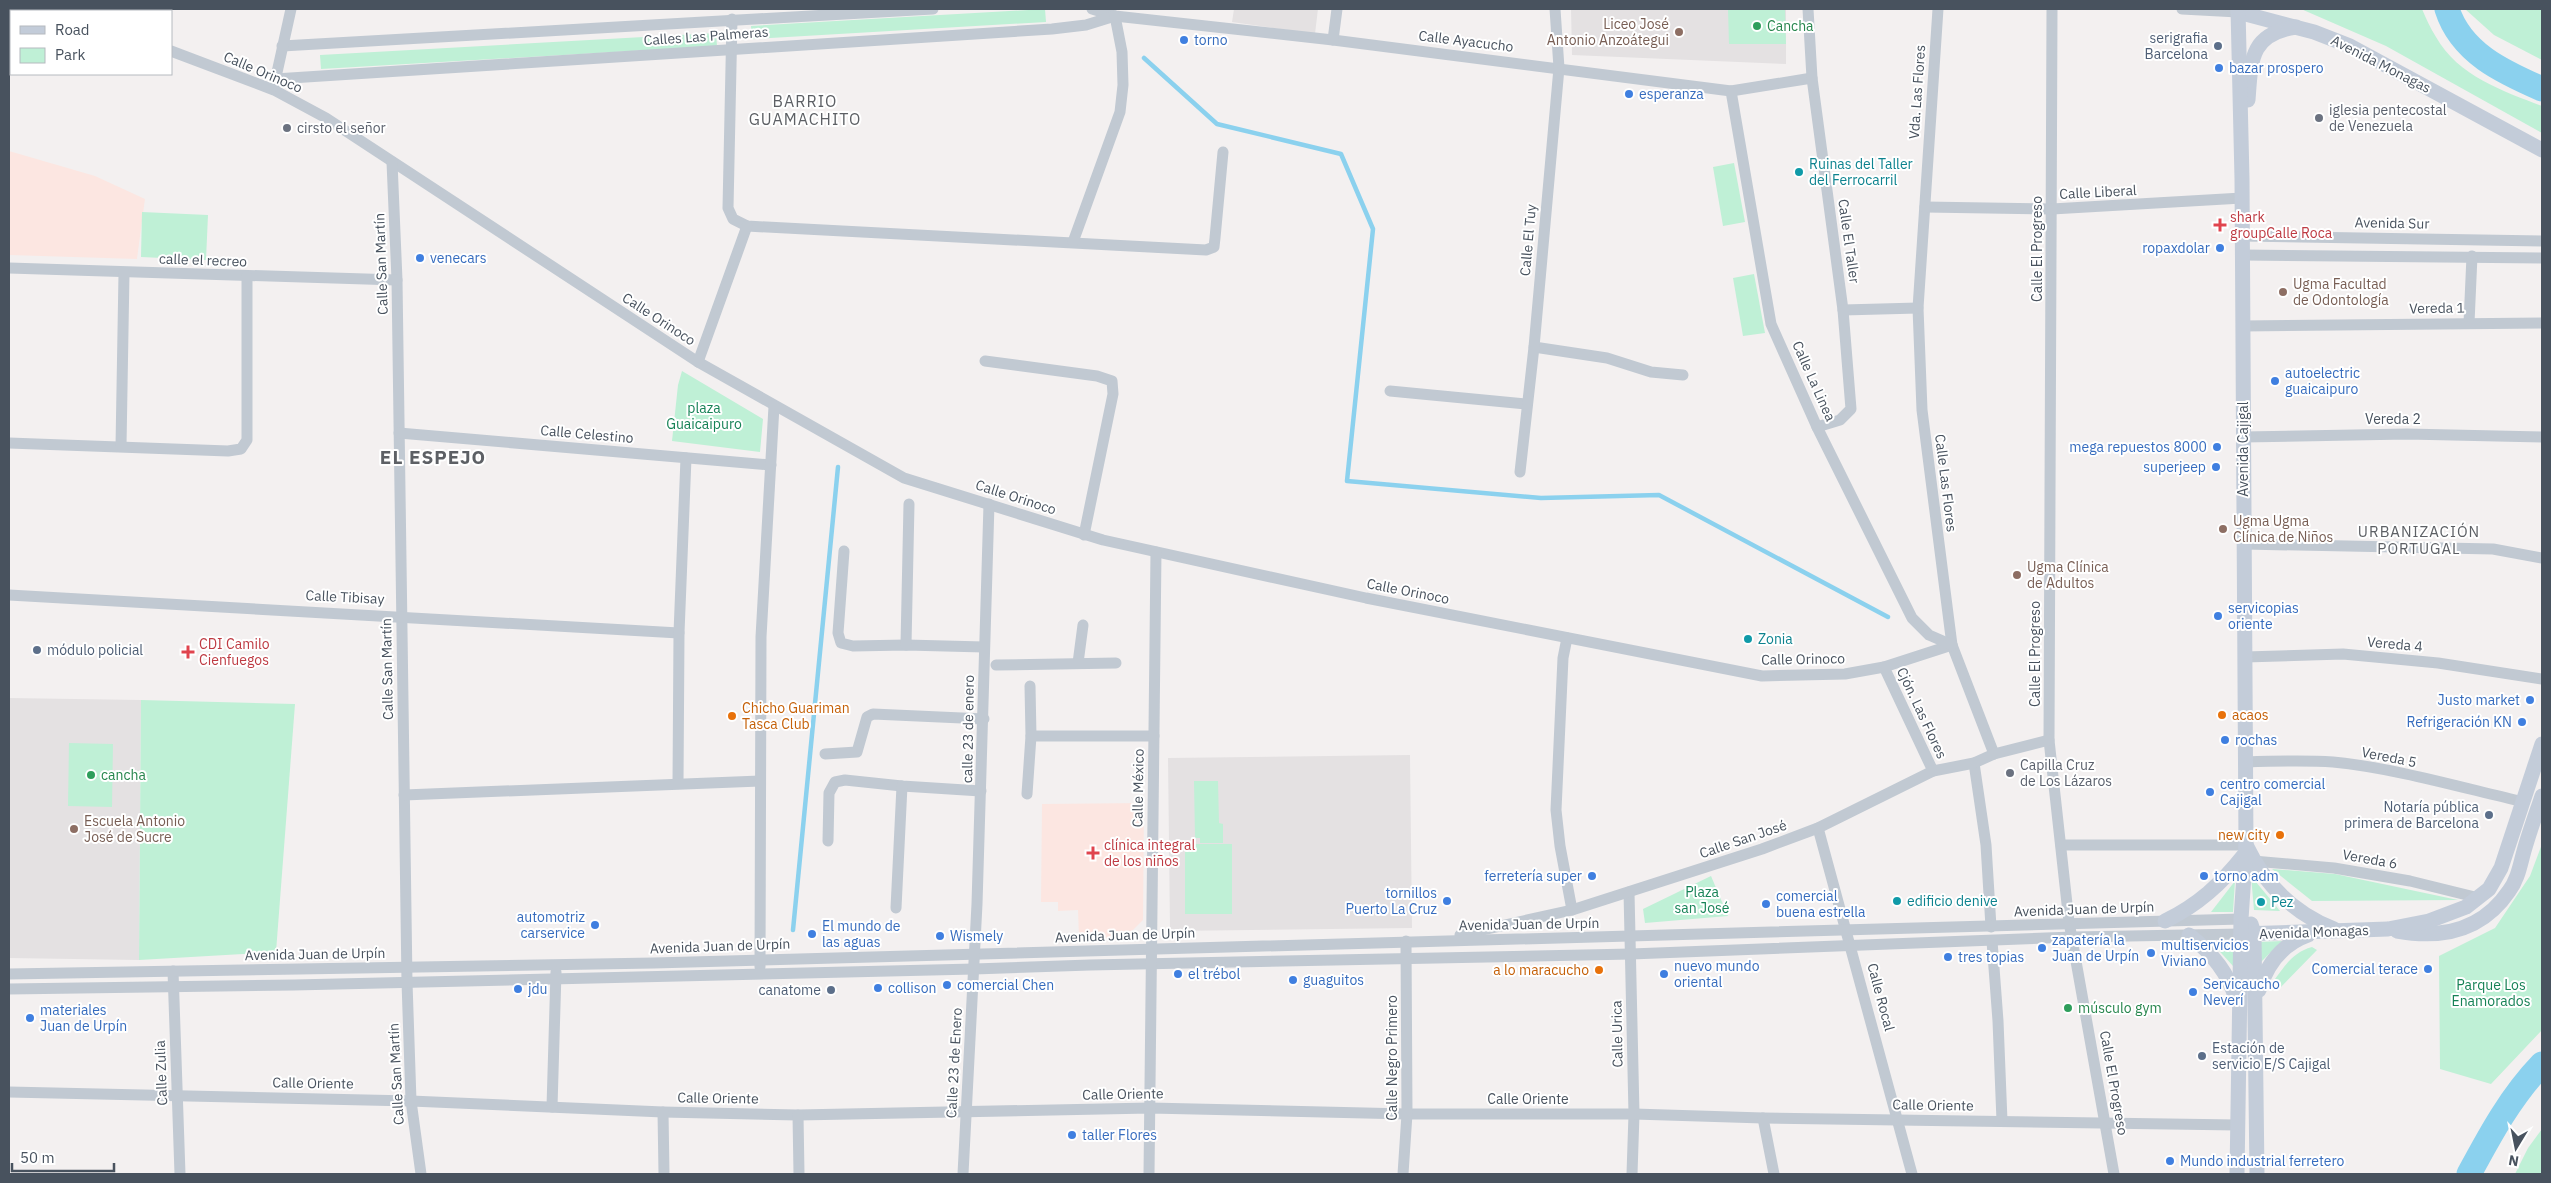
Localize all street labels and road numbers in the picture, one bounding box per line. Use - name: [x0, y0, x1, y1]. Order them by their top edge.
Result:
- street label: Calles Las Palmeras: [643, 23, 769, 49]
- street label: Calle Ayacucho: [1417, 26, 1515, 56]
- street label: Avenida Monagas: [2328, 31, 2434, 97]
- street label: Vda. Las Flores: [1905, 44, 1929, 140]
- street label: Calle Orinoco: [221, 47, 305, 97]
- street label: Calle Liberal: [2059, 181, 2137, 203]
- street label: Calle El Progreso: [2028, 196, 2046, 302]
- street label: Calle El Taller: [1834, 198, 1864, 284]
- street label: Calle El Tuy: [1516, 203, 1540, 277]
- street label: Calle San Martín: [370, 213, 392, 315]
- street label: Avenida Sur: [2354, 213, 2430, 233]
- street label: calle el recreo: [159, 249, 248, 271]
- street label: Calle Orinoco: [619, 289, 699, 349]
- street label: Vereda 1: [2409, 299, 2465, 317]
- street label: Calle La Linea: [1788, 338, 1840, 424]
- street label: Avenida Cajigal: [2234, 401, 2252, 497]
- street label: Vereda 2: [2365, 410, 2421, 428]
- street label: Calle Celestino: [540, 421, 635, 447]
- street label: Calle Las Flores: [1931, 433, 1961, 533]
- street label: Calle Orinoco: [973, 475, 1059, 519]
- street label: Calle Orinoco: [1365, 574, 1451, 608]
- street label: Calle Tibisay: [305, 586, 385, 608]
- street label: Calle El Progreso: [2026, 601, 2044, 707]
- street label: Calle San Martín: [377, 618, 397, 720]
- street label: Vereda 4: [2366, 633, 2424, 655]
- street label: Calle Orinoco: [1761, 649, 1845, 669]
- street label: Cjón. Las Flores: [1893, 664, 1951, 762]
- street label: calle 23 de enero: [958, 674, 978, 783]
- street label: Vereda 5: [2360, 743, 2418, 771]
- street label: Calle México: [1128, 748, 1148, 828]
- street label: Calle San José: [1697, 816, 1789, 862]
- street label: Vereda 6: [2341, 845, 2399, 873]
- street label: Avenida Juan de Urpín: [2013, 898, 2155, 920]
- street label: Avenida Juan de Urpín: [1459, 914, 1599, 934]
- street label: Avenida Monagas: [2259, 921, 2369, 943]
- street label: Avenida Juan de Urpín: [1054, 924, 1196, 946]
- street label: Avenida Juan de Urpín: [649, 935, 791, 957]
- street label: Avenida Juan de Urpín: [245, 944, 385, 964]
- street label: Calle Rocal: [1863, 961, 1899, 1033]
- street label: Calle Negro Primero: [1383, 995, 1401, 1121]
- street label: Calle Urica: [1607, 1000, 1627, 1068]
- street label: Calle 23 de Enero: [942, 1007, 966, 1119]
- street label: Calle San Martín: [384, 1023, 408, 1125]
- street label: Calle El Progreso: [2096, 1029, 2132, 1137]
- street label: Calle Zulia: [151, 1039, 171, 1106]
- street label: Calle Oriente: [272, 1073, 354, 1093]
- street label: Calle Oriente: [1082, 1084, 1164, 1104]
- street label: Calle Oriente: [677, 1088, 759, 1108]
- street label: Calle Oriente: [1487, 1090, 1569, 1108]
- street label: Calle Oriente: [1892, 1095, 1974, 1115]

